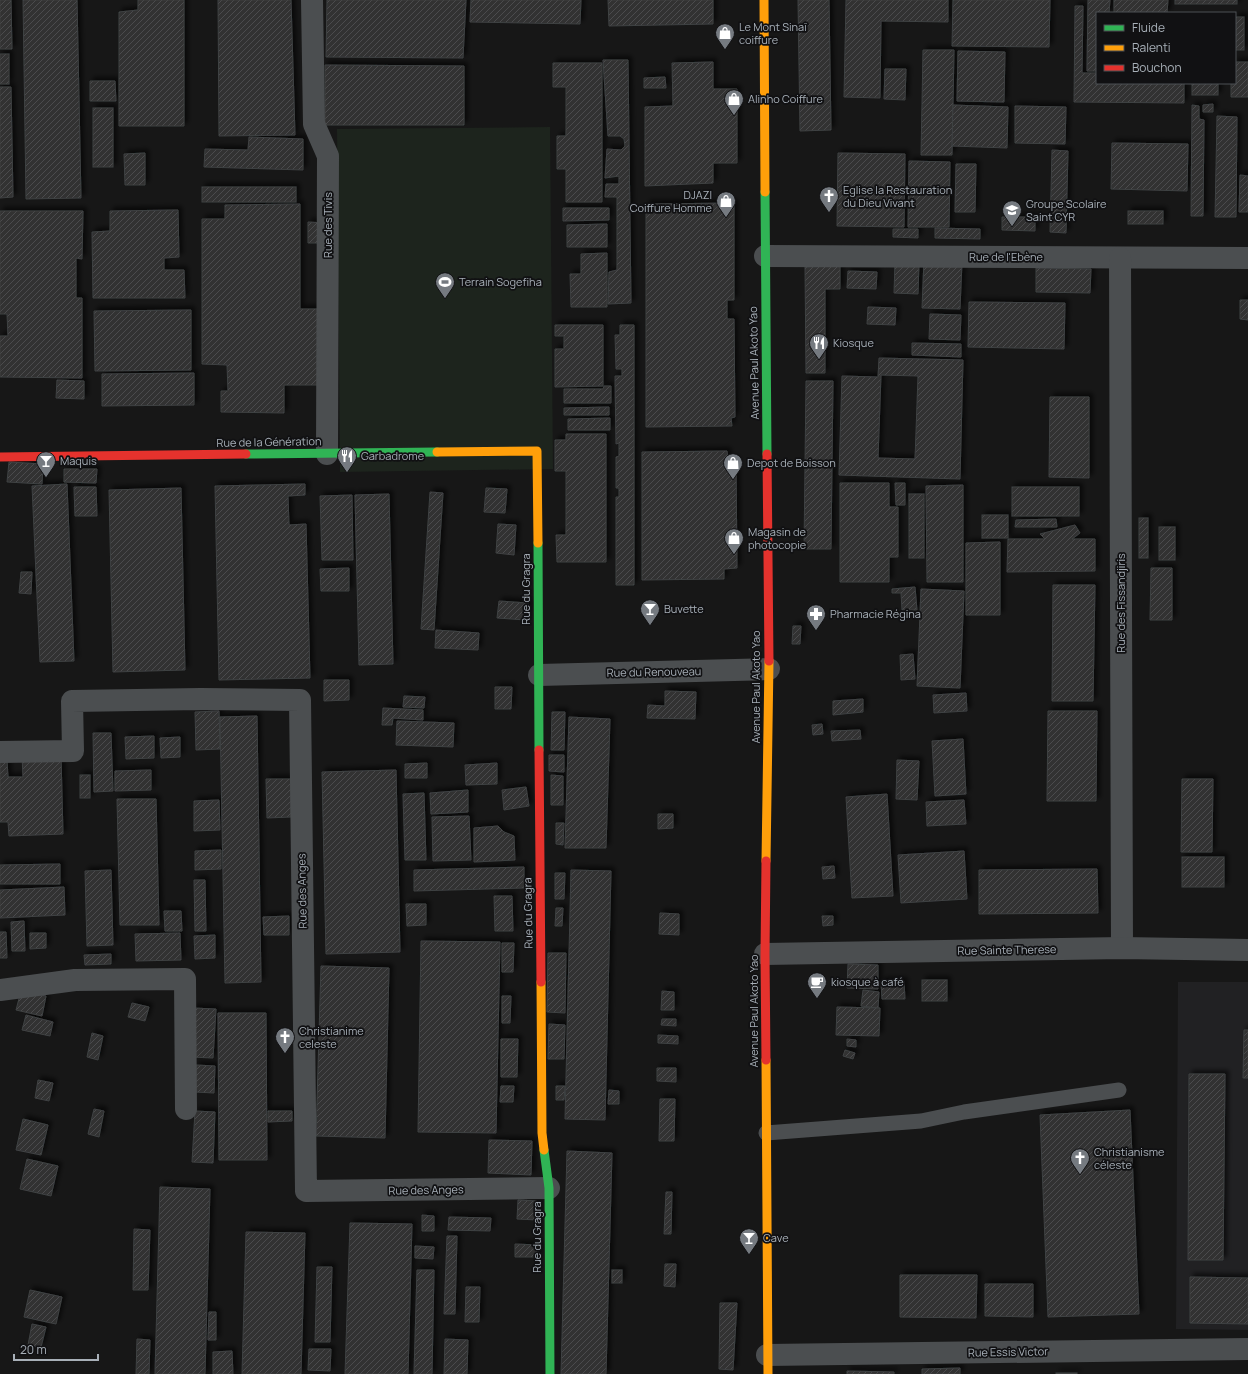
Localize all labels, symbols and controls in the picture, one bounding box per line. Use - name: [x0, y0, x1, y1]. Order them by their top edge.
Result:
- legend: [1096, 12, 1236, 84]
- place label: Le Mont Sinaî coiffure: [739, 19, 807, 47]
- text: Fluide: [1132, 19, 1165, 36]
- shop icon: Le Mont Sinaî coiffure: [714, 22, 736, 50]
- text: Ralenti: [1132, 39, 1171, 56]
- text: Bouchon: [1132, 59, 1182, 76]
- shop icon: Alinho Coiffure: [723, 88, 745, 116]
- place label: Alinho Coiffure: [748, 91, 824, 106]
- place label: Eglise la Restauration du Dieu Vivant: [843, 182, 952, 210]
- church icon: Eglise la Restauration du Dieu Vivant: [818, 185, 840, 213]
- place label: DJAZI Coiffure Homme: [630, 187, 713, 215]
- shop icon: DJAZI Coiffure Homme: [715, 190, 737, 218]
- street label: Rue des Tivis: [320, 192, 335, 258]
- place label: Groupe Scolaire Saint CYR: [1026, 196, 1107, 224]
- school or university icon: Groupe Scolaire Saint CYR: [1001, 199, 1023, 227]
- street label: Rue de l'Ebène: [969, 249, 1043, 264]
- sports icon: Terrain Sogefiha: [434, 271, 456, 299]
- place label: Terrain Sogefiha: [459, 274, 542, 289]
- street label: Avenue Paul Akoto Yao: [745, 306, 762, 420]
- restaurant icon: Kiosque: [808, 332, 830, 360]
- place label: Kiosque: [833, 335, 874, 350]
- street label: Rue de la Génération: [216, 433, 322, 450]
- restaurant icon: Garbadrome: [336, 445, 358, 473]
- place label: Garbadrome: [361, 448, 425, 463]
- bar icon: Maquis: [35, 450, 57, 478]
- shop icon: Depot de Boisson: [722, 452, 744, 480]
- place label: Maquis: [60, 453, 97, 468]
- place label: Depot de Boisson: [747, 455, 836, 470]
- place label: Magasin de photocopie: [748, 524, 807, 552]
- shop icon: Magasin de photocopie: [723, 527, 745, 555]
- street label: Rue du Gragra: [518, 553, 533, 625]
- street label: Rue des Fissandjiris: [1113, 553, 1128, 653]
- bar icon: Buvette: [639, 598, 661, 626]
- place label: Buvette: [664, 601, 704, 616]
- pharmacy icon: Pharmacie Régina: [805, 603, 827, 631]
- place label: Pharmacie Régina: [830, 606, 921, 621]
- street label: Avenue Paul Akoto Yao: [748, 630, 763, 744]
- street label: Rue du Renouveau: [607, 663, 701, 680]
- street label: Rue des Anges: [293, 853, 310, 929]
- street label: Rue du Gragra: [519, 877, 536, 949]
- street label: Rue Sainte Therese: [957, 941, 1057, 958]
- street label: Avenue Paul Akoto Yao: [746, 954, 761, 1068]
- cafe icon: kiosque à café: [806, 971, 828, 999]
- place label: kiosque à café: [831, 974, 904, 989]
- place label: Christianime celeste: [299, 1023, 364, 1051]
- church icon: Christianime celeste: [274, 1026, 296, 1054]
- place label: Christianisme céleste: [1094, 1144, 1165, 1172]
- church icon: Christianisme céleste: [1069, 1147, 1091, 1175]
- street label: Rue des Anges: [388, 1181, 464, 1198]
- street label: Rue du Gragra: [529, 1201, 544, 1273]
- bar icon: Cave: [738, 1227, 760, 1255]
- place label: Cave: [763, 1230, 789, 1245]
- scale bar: [14, 1336, 98, 1362]
- text: 20 m: [20, 1341, 47, 1358]
- street label: Rue Essis Victor: [968, 1343, 1048, 1360]

